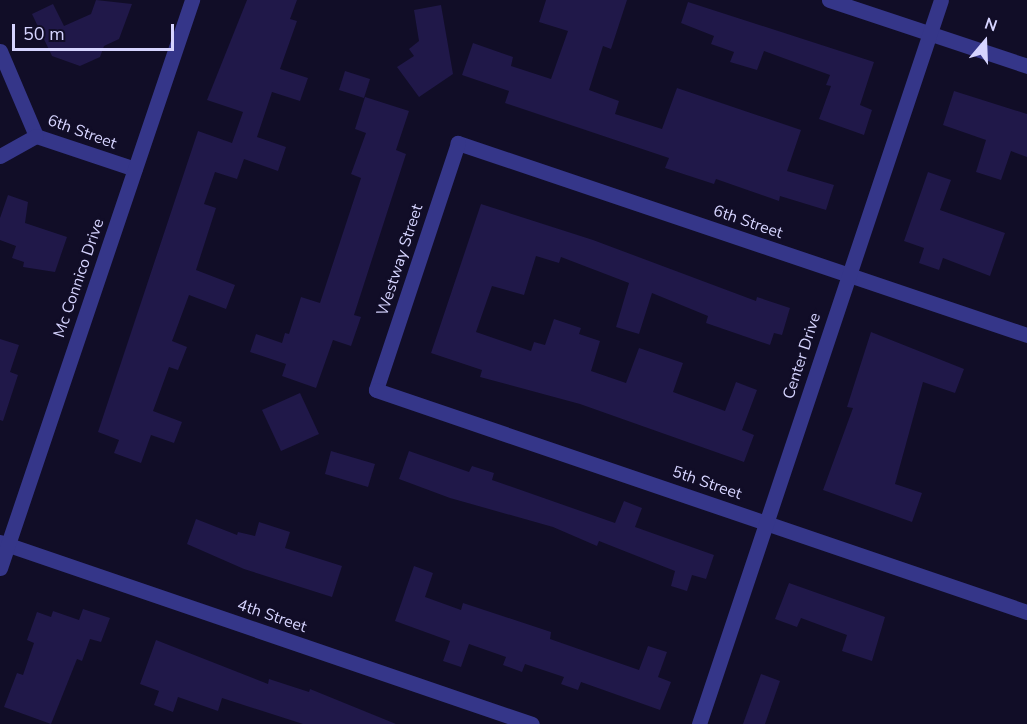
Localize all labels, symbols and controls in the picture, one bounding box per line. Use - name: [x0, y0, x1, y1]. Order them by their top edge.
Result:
- scale bar: [15, 12, 177, 50]
- north arrow: [955, 12, 1015, 72]
- text: N: [982, 13, 1000, 37]
- text: 50 m: [23, 22, 65, 46]
- street label: 6th Street: [45, 111, 119, 153]
- street label: 6th Street: [711, 201, 785, 243]
- street label: Westway Street: [373, 202, 427, 318]
- street label: Mc Connico Drive: [50, 216, 108, 340]
- street label: Center Drive: [779, 310, 825, 402]
- street label: 5th Street: [670, 462, 744, 504]
- street label: 4th Street: [235, 595, 309, 637]

